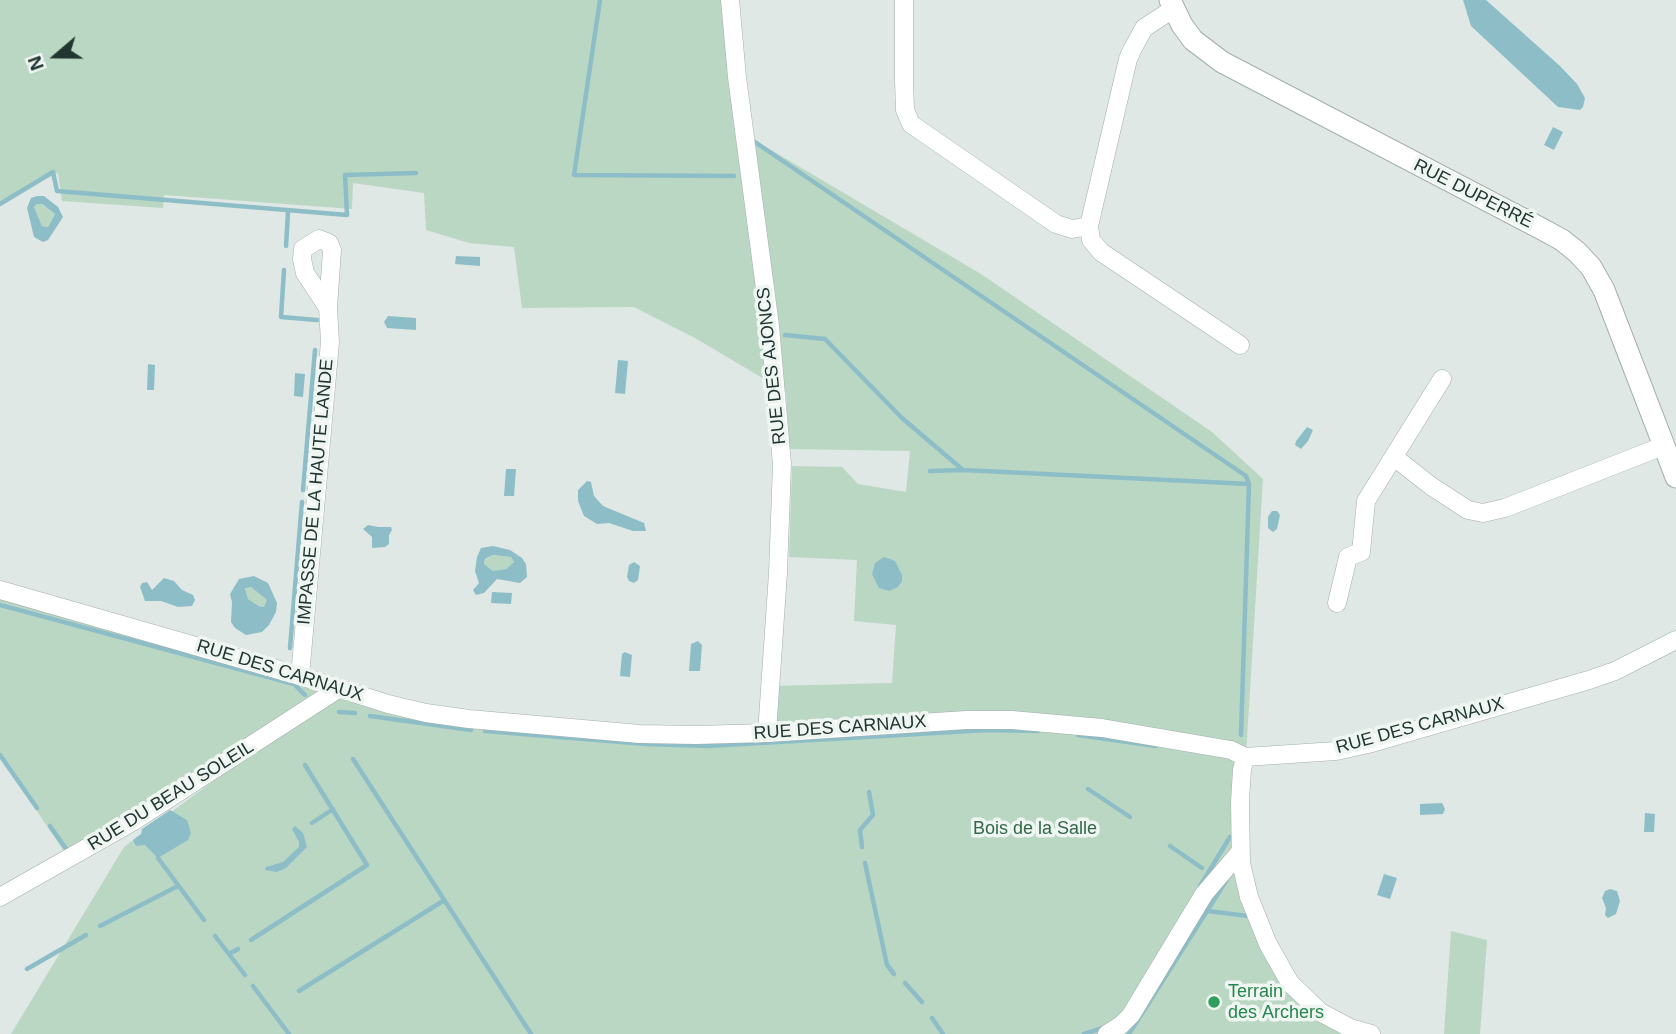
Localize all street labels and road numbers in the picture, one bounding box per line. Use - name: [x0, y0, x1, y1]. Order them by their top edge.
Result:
- street label: RUE DUPERRÉ: [1410, 155, 1536, 233]
- street label: RUE DES AJONCS: [753, 286, 791, 446]
- street label: IMPASSE DE LA HAUTE LANDE: [294, 358, 338, 626]
- street label: RUE DES CARNAUX: [194, 635, 366, 707]
- street label: RUE DES CARNAUX: [1334, 693, 1506, 759]
- street label: RUE DES CARNAUX: [753, 711, 927, 745]
- street label: RUE DU BEAU SOLEIL: [84, 736, 258, 856]

